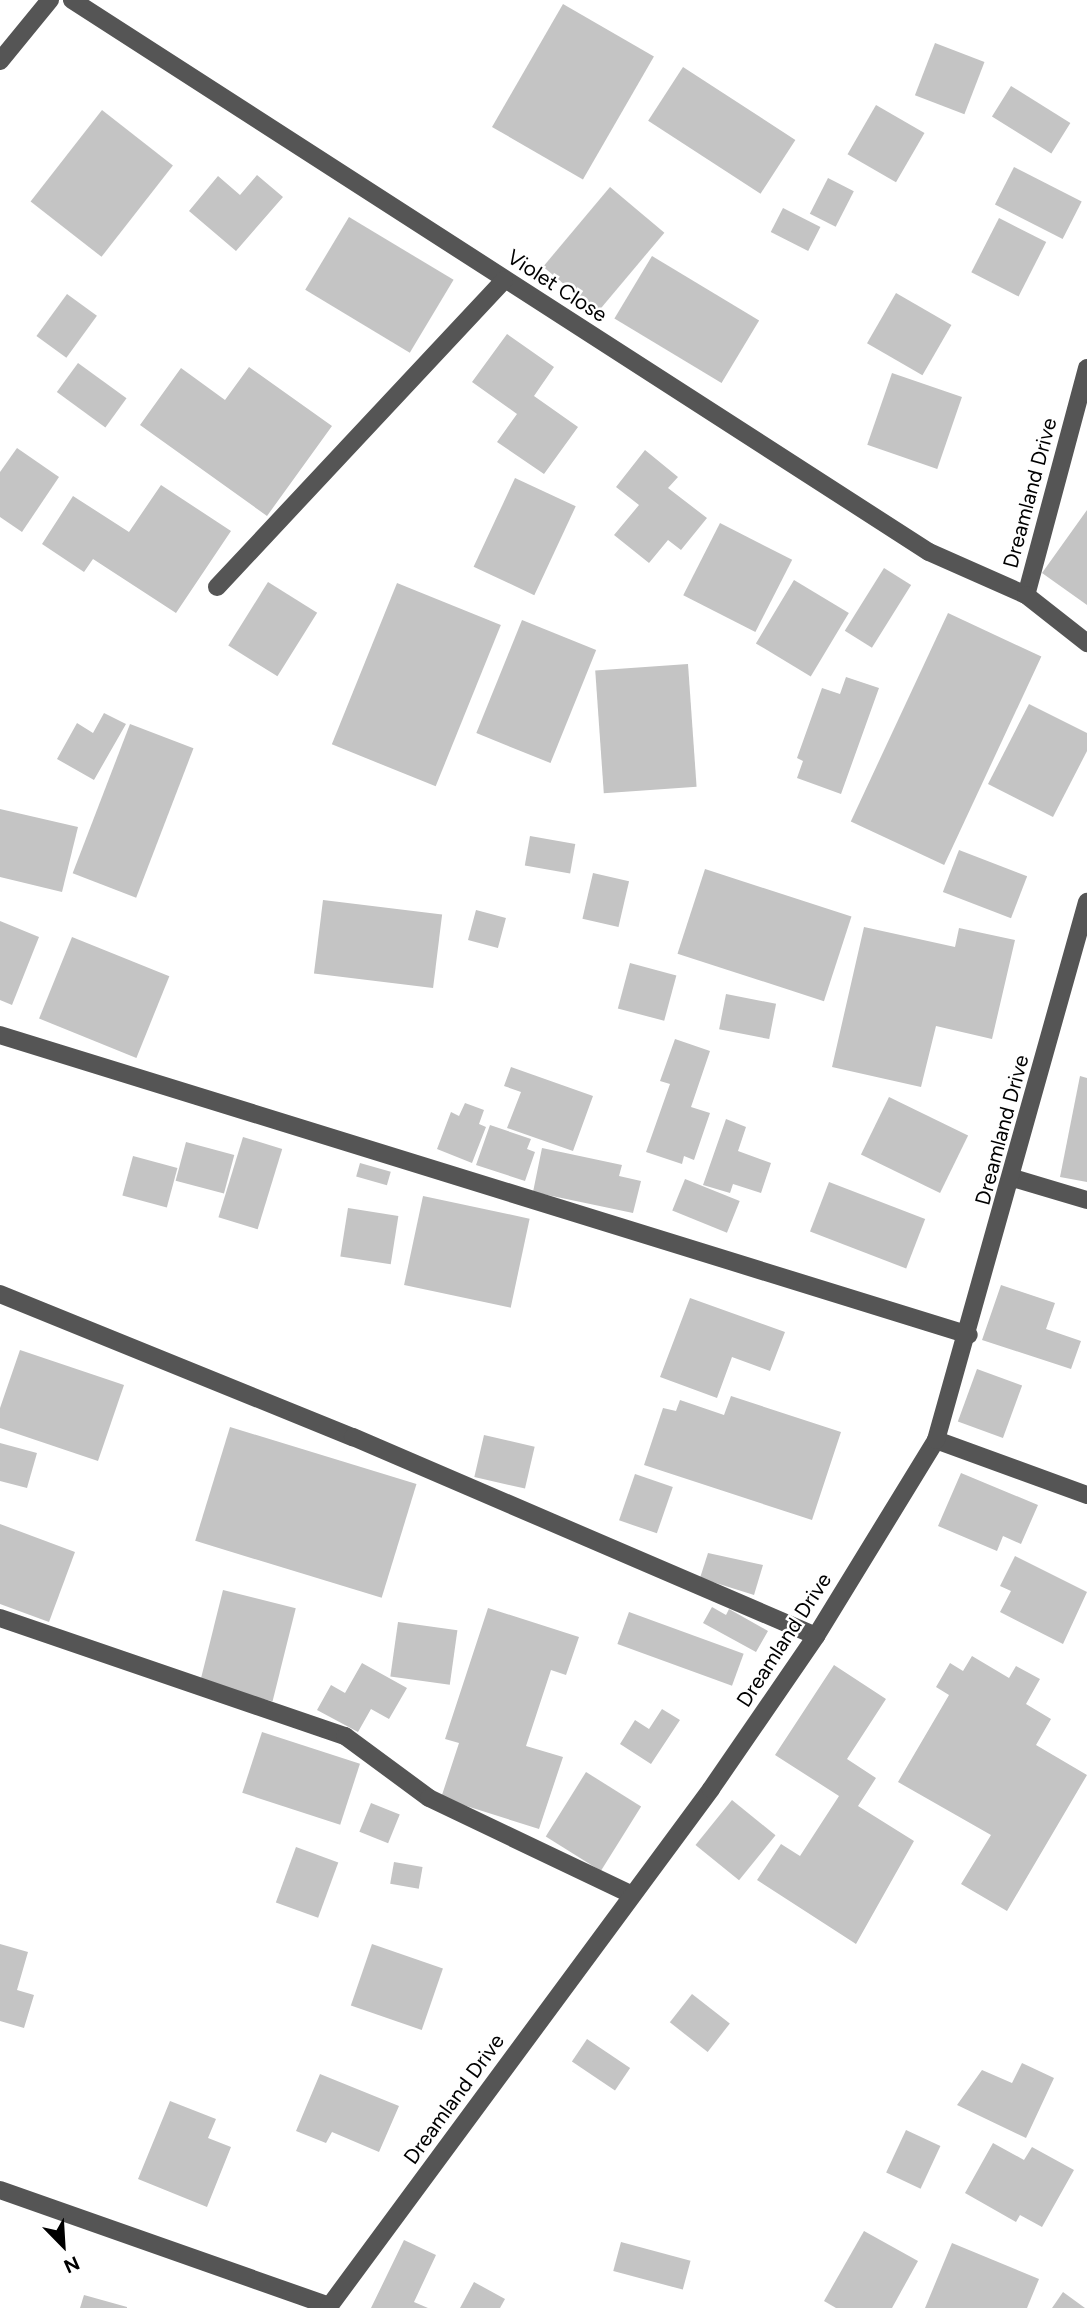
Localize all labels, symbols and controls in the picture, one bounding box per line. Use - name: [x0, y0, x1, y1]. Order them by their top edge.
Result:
- street label: Violet Close: [502, 244, 612, 328]
- street label: Dreamland Drive: [998, 415, 1062, 571]
- street label: Dreamland Drive: [970, 1052, 1034, 1208]
- street label: Dreamland Drive: [731, 1568, 837, 1712]
- street label: Dreamland Drive: [398, 2029, 510, 2169]
- north arrow: [28, 2210, 98, 2280]
- text: N: [60, 2251, 83, 2278]

